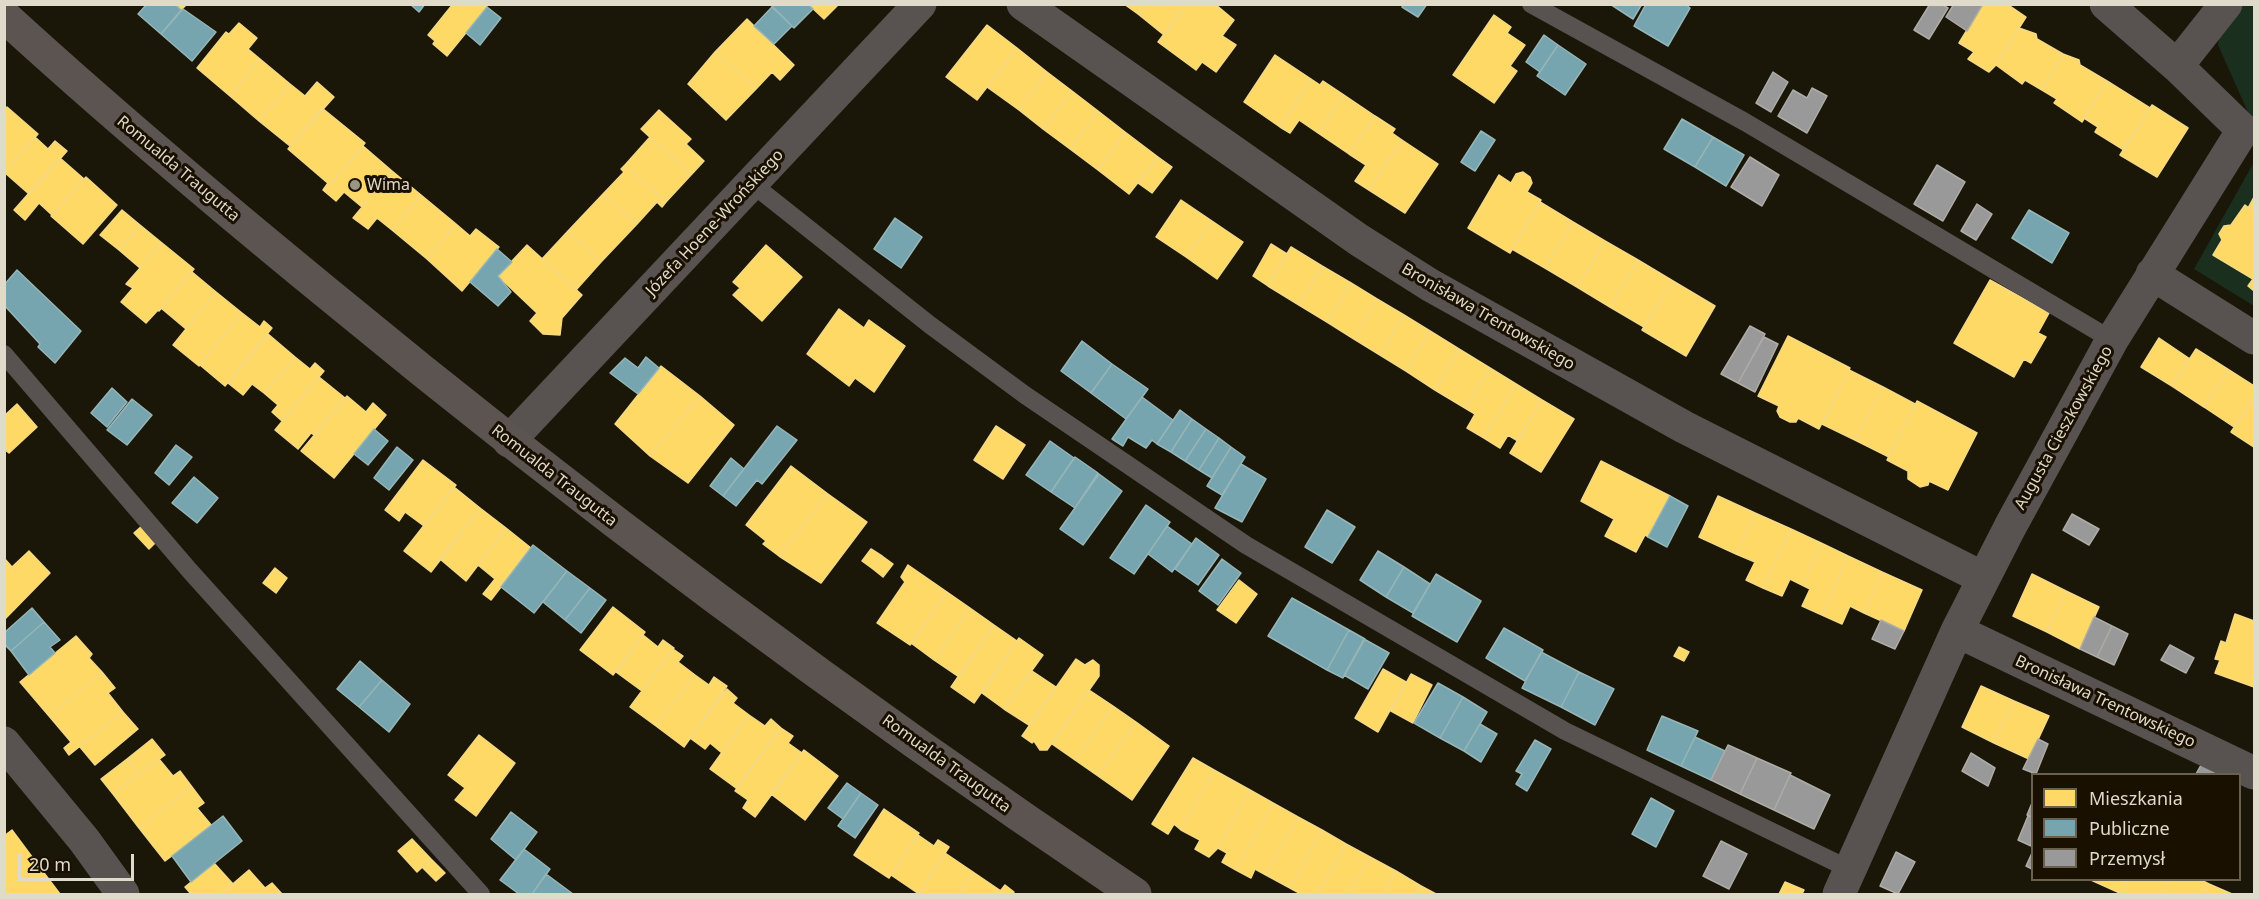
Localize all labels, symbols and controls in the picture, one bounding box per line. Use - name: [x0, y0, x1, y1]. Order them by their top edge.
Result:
- street label: Romualda Traugutta: [113, 112, 243, 226]
- street label: Józefa Hoene-Wrońskiego: [642, 146, 788, 300]
- place label: Wima: [367, 175, 410, 195]
- marker: Wima: [348, 178, 362, 192]
- street label: Bronisława Trentowskiego: [1398, 259, 1578, 375]
- street label: Augusta Cieszkowskiego: [2011, 343, 2117, 513]
- street label: Romualda Traugutta: [487, 421, 621, 531]
- street label: Bronisława Trentowskiego: [2012, 652, 2198, 752]
- street label: Romualda Traugutta: [878, 711, 1014, 817]
- legend: [2031, 773, 2241, 881]
- text: Mieszkania: [2089, 786, 2183, 810]
- text: Publiczne: [2089, 816, 2170, 840]
- scale bar: [21, 842, 136, 880]
- text: Przemysł: [2089, 846, 2165, 870]
- text: 20 m: [29, 852, 71, 876]

